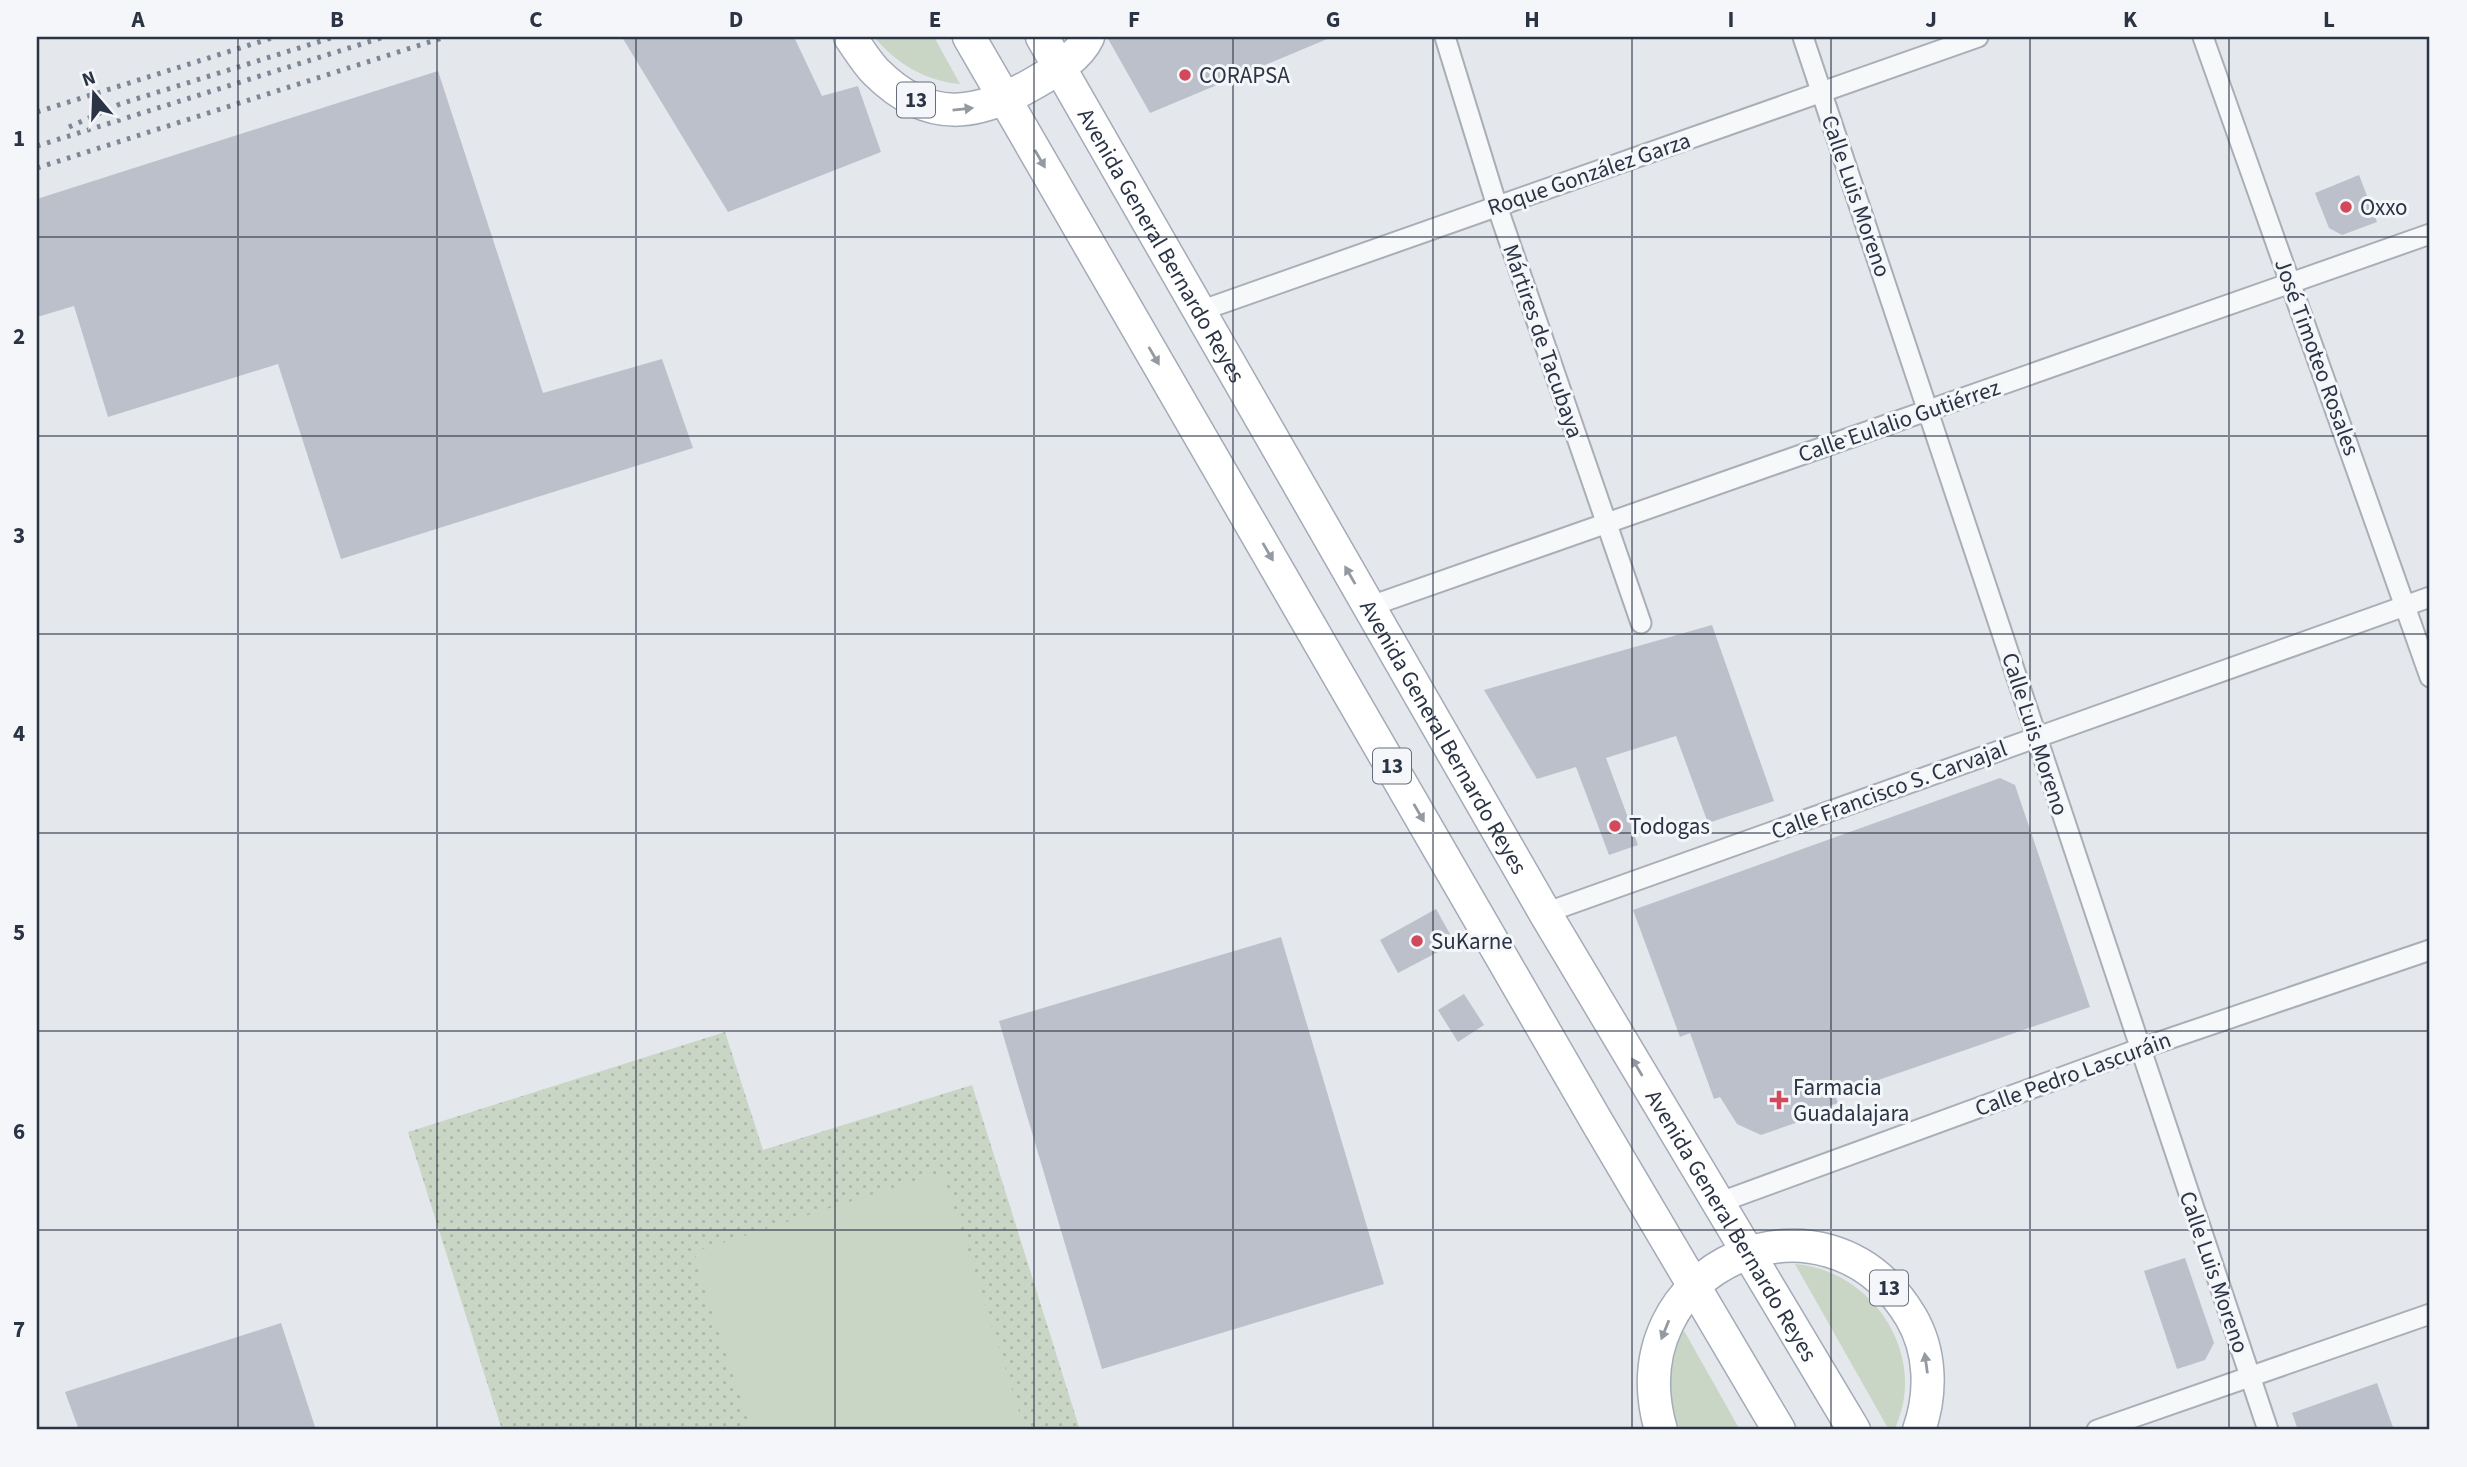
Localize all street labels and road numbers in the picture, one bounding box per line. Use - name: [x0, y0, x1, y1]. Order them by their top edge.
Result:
- road number: 13: [897, 82, 935, 118]
- street label: Avenida General Bernardo Reyes: [1070, 102, 1253, 388]
- street label: Calle Luis Moreno: [1813, 111, 1899, 281]
- street label: Roque González Garza: [1483, 124, 1695, 224]
- street label: Mártires de Tacubaya: [1494, 240, 1592, 442]
- street label: José Timoteo Rosales: [2266, 254, 2368, 460]
- street label: Calle Eulalio Gutiérrez: [1794, 371, 2005, 471]
- street label: Avenida General Bernardo Reyes: [1352, 593, 1536, 880]
- street label: Calle Luis Moreno: [1993, 648, 2077, 820]
- street label: Calle Francisco S. Carvajal: [1766, 732, 2012, 848]
- road number: 13: [1373, 748, 1411, 784]
- street label: Calle Pedro Lascuráin: [1970, 1023, 2176, 1125]
- street label: Avenida General Bernardo Reyes: [1638, 1083, 1826, 1368]
- street label: Calle Luis Moreno: [2171, 1187, 2257, 1357]
- road number: 13: [1870, 1270, 1908, 1306]

